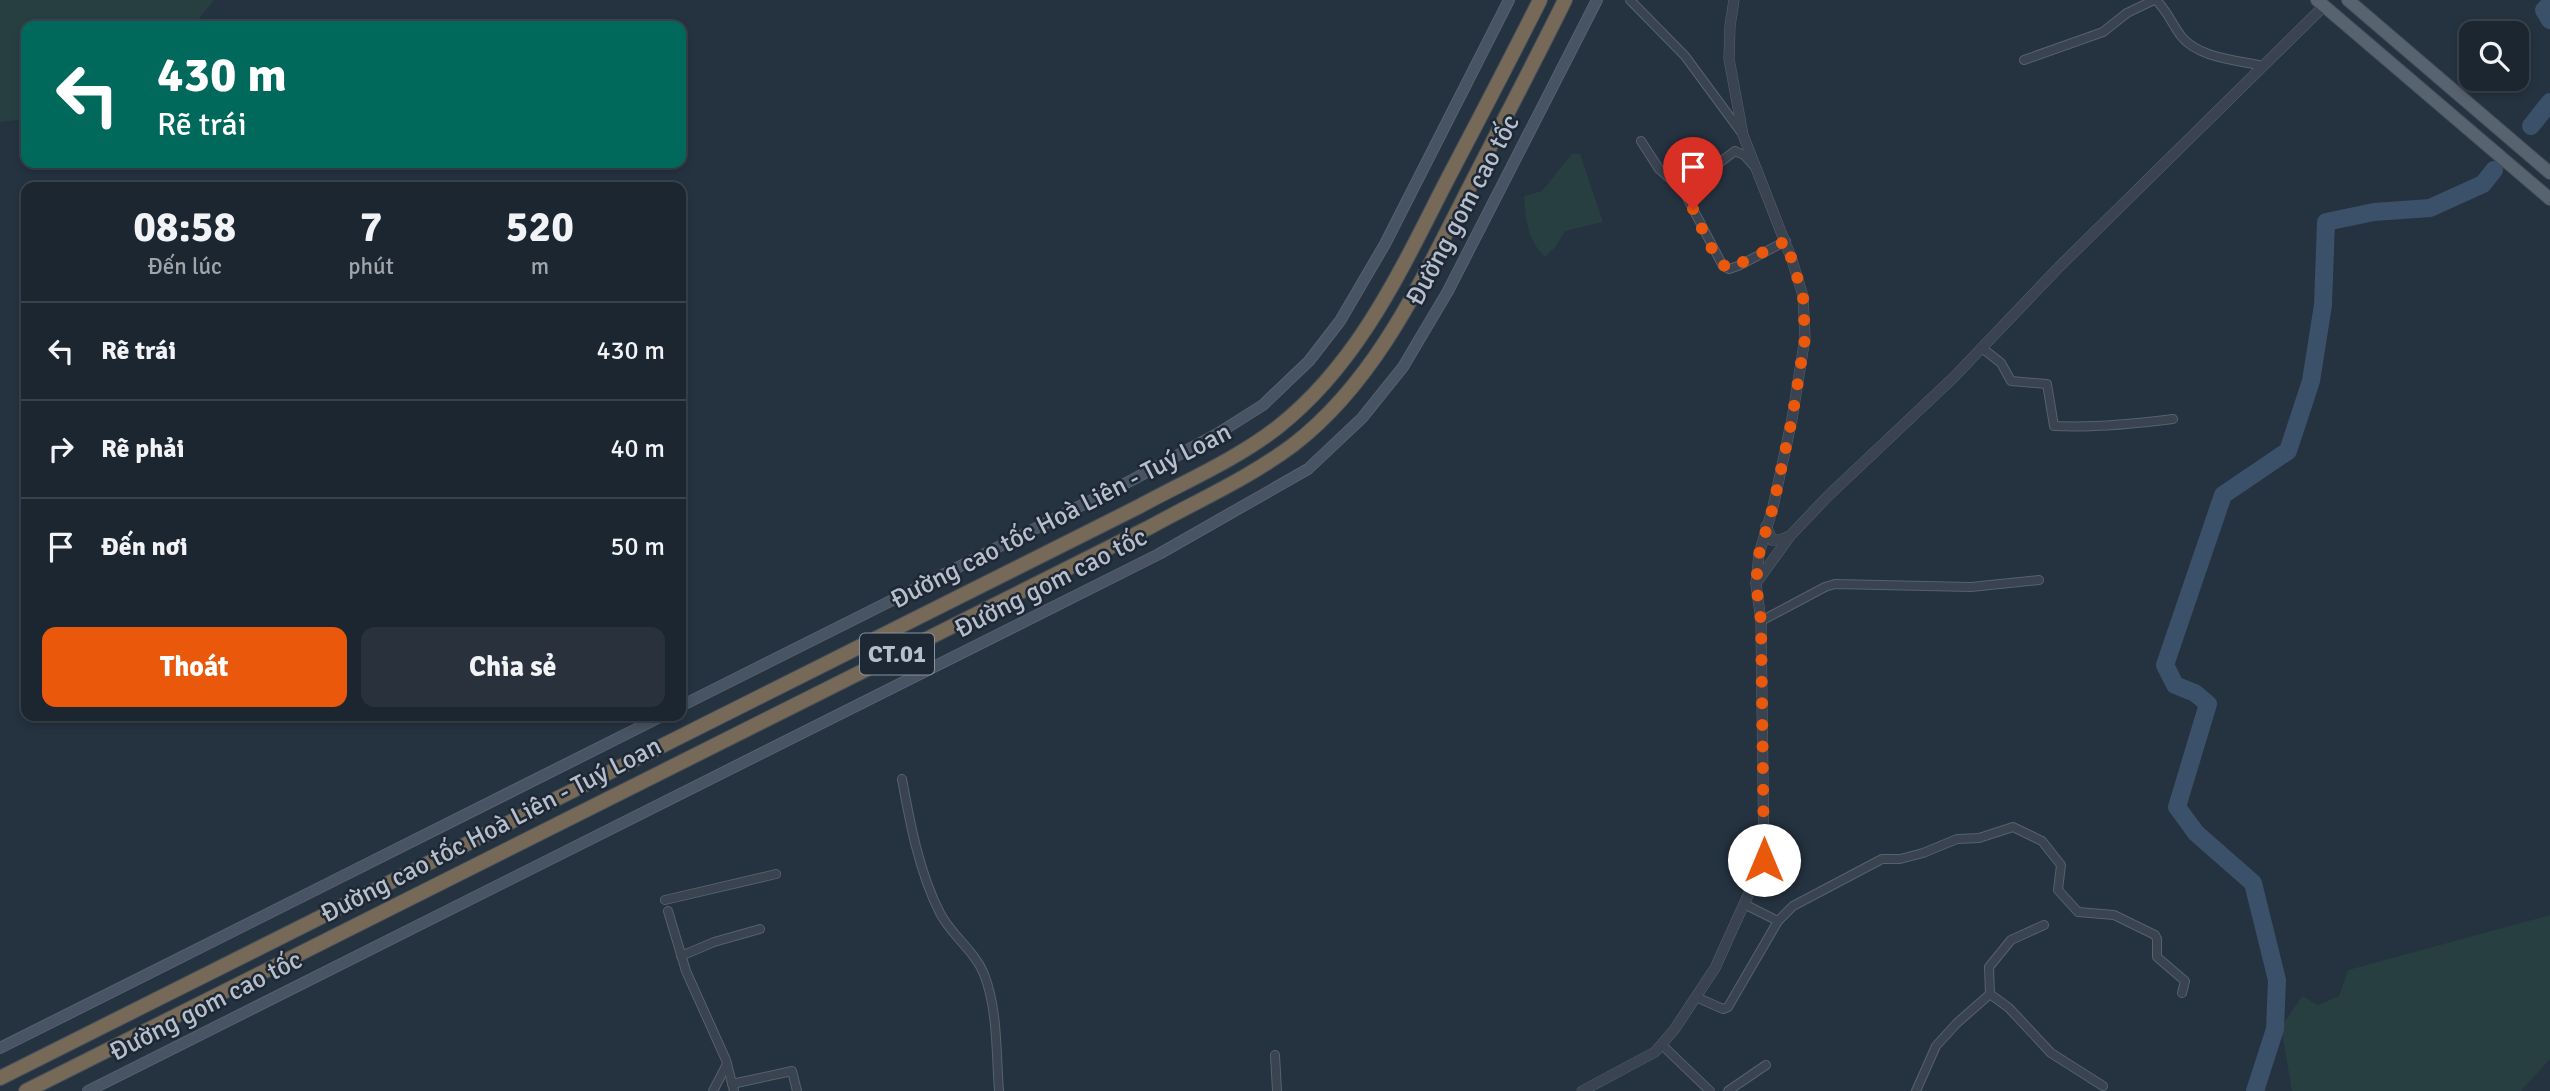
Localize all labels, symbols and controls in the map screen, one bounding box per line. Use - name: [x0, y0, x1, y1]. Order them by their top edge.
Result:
- map controls: [2459, 21, 2529, 91]
- button: search: [2459, 21, 2529, 91]
- text: 430 m: [157, 45, 287, 105]
- icon: left: [42, 49, 133, 140]
- text: Rẽ trái: [157, 105, 247, 144]
- street label: Đường gom cao tốc: [1399, 109, 1527, 311]
- pin: [1663, 137, 1723, 209]
- icon: arrive: [1674, 148, 1712, 186]
- text: 08:58: [133, 202, 236, 253]
- text: 7: [360, 202, 382, 253]
- text: 520: [506, 202, 574, 253]
- text: Đến lúc: [148, 252, 222, 281]
- text: phút: [348, 252, 394, 281]
- text: m: [531, 252, 549, 281]
- icon: left: [42, 332, 80, 370]
- text: Rẽ trái: [101, 335, 176, 367]
- text: 430 m: [596, 335, 665, 367]
- street label: Đường cao tốc Hoà Liên - Tuý Loan: [885, 416, 1237, 616]
- icon: right: [42, 430, 80, 468]
- text: Rẽ phải: [101, 433, 185, 465]
- text: 40 m: [610, 433, 665, 465]
- street label: Đường gom cao tốc: [949, 521, 1153, 645]
- icon: arrive: [42, 528, 80, 566]
- text: Đến nơi: [101, 531, 188, 563]
- text: 50 m: [610, 531, 665, 563]
- button: Thoát: [42, 627, 347, 707]
- button: Chia sẻ: [361, 627, 665, 707]
- road number: CT.01: [860, 634, 934, 674]
- street label: Đường cao tốc Hoà Liên - Tuý Loan: [315, 730, 667, 930]
- position arrow: [1727, 823, 1801, 897]
- street label: Đường gom cao tốc: [104, 944, 308, 1068]

